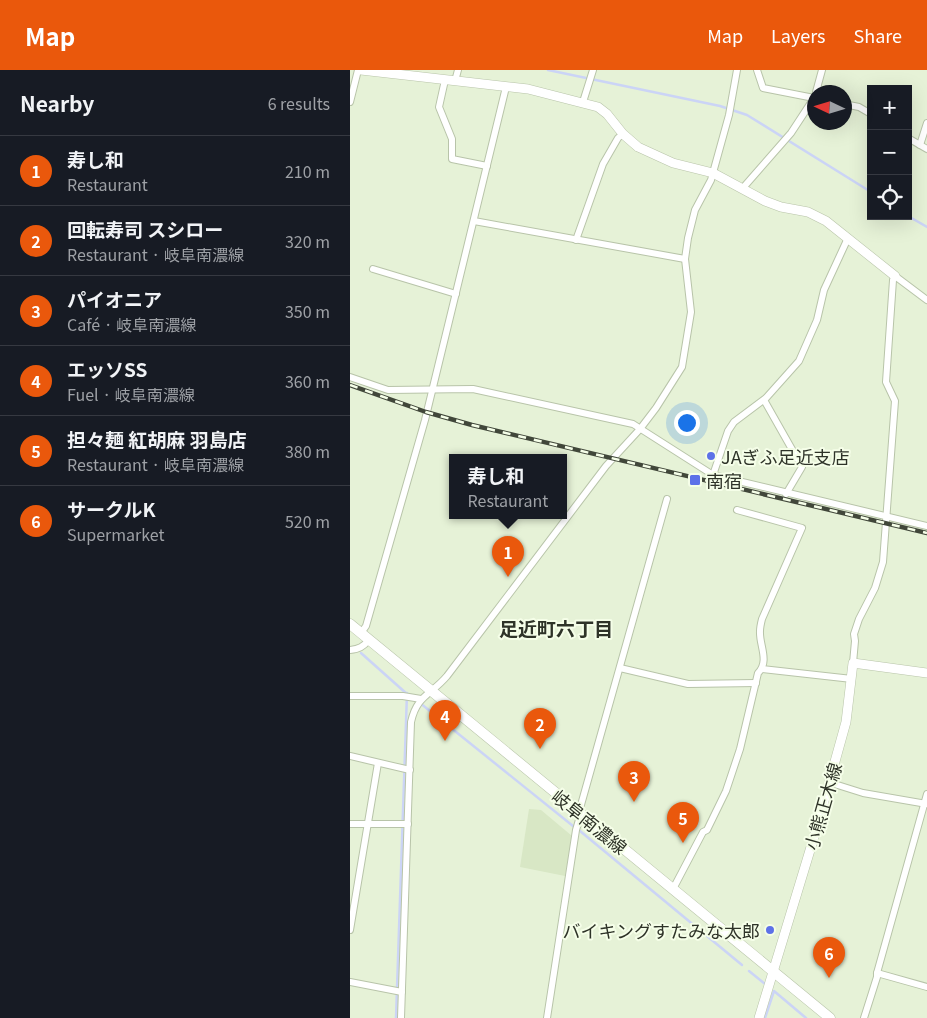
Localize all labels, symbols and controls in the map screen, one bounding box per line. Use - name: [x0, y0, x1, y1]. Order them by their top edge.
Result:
- text: Map: [25, 18, 75, 53]
- text: Map: [707, 22, 743, 48]
- text: Layers: [771, 22, 826, 48]
- text: Share: [854, 22, 902, 48]
- north arrow: [807, 85, 852, 130]
- map controls: [867, 85, 912, 220]
- button: +: [867, 85, 912, 130]
- text: Nearby: [20, 88, 94, 118]
- text: 6 results: [268, 91, 330, 115]
- button: −: [867, 130, 912, 175]
- text: 寿し和: [67, 145, 124, 172]
- text: 1: [31, 159, 41, 183]
- text: 210 m: [285, 159, 330, 183]
- text: Restaurant: [67, 172, 148, 196]
- button: locate: [867, 175, 912, 220]
- text: 回転寿司 スシロー: [67, 215, 223, 242]
- text: 2: [31, 229, 41, 253]
- text: 320 m: [285, 229, 330, 253]
- text: Restaurant · 岐阜南濃線: [67, 242, 244, 266]
- text: パイオニア: [67, 285, 162, 312]
- text: 3: [31, 299, 41, 323]
- text: 350 m: [285, 299, 330, 323]
- text: Café · 岐阜南濃線: [67, 312, 196, 336]
- text: エッソSS: [67, 355, 147, 382]
- text: 4: [31, 369, 41, 393]
- text: 360 m: [285, 369, 330, 393]
- text: Fuel · 岐阜南濃線: [67, 382, 195, 406]
- your location: [674, 410, 700, 436]
- text: 担々麺 紅胡麻 羽島店: [67, 425, 247, 452]
- text: 5: [31, 439, 41, 463]
- text: 380 m: [285, 439, 330, 463]
- place label: JAぎふ足近支店: [721, 443, 850, 469]
- marker: JAぎふ足近支店: [705, 450, 717, 462]
- text: Restaurant · 岐阜南濃線: [67, 452, 244, 476]
- popup: [449, 454, 567, 519]
- text: 寿し和: [468, 461, 525, 488]
- place label: 南宿: [706, 467, 742, 493]
- marker: 南宿: [688, 473, 702, 487]
- text: Restaurant: [468, 488, 548, 512]
- text: サークルK: [67, 495, 155, 522]
- text: 6: [31, 509, 41, 533]
- text: 520 m: [285, 509, 330, 533]
- text: Supermarket: [67, 522, 164, 546]
- pin: 1: [492, 536, 524, 577]
- district label: 足近町六丁目: [499, 614, 613, 641]
- pin: 4: [429, 700, 461, 741]
- pin: 2: [524, 708, 556, 749]
- street label: 小熊正木線: [797, 759, 847, 853]
- pin: 3: [618, 761, 650, 802]
- street label: 岐阜南濃線: [547, 783, 633, 859]
- pin: 5: [667, 802, 699, 843]
- place label: バイキングすたみな太郎: [563, 917, 760, 943]
- marker: バイキングすたみな太郎: [764, 924, 776, 936]
- pin: 6: [813, 937, 845, 978]

